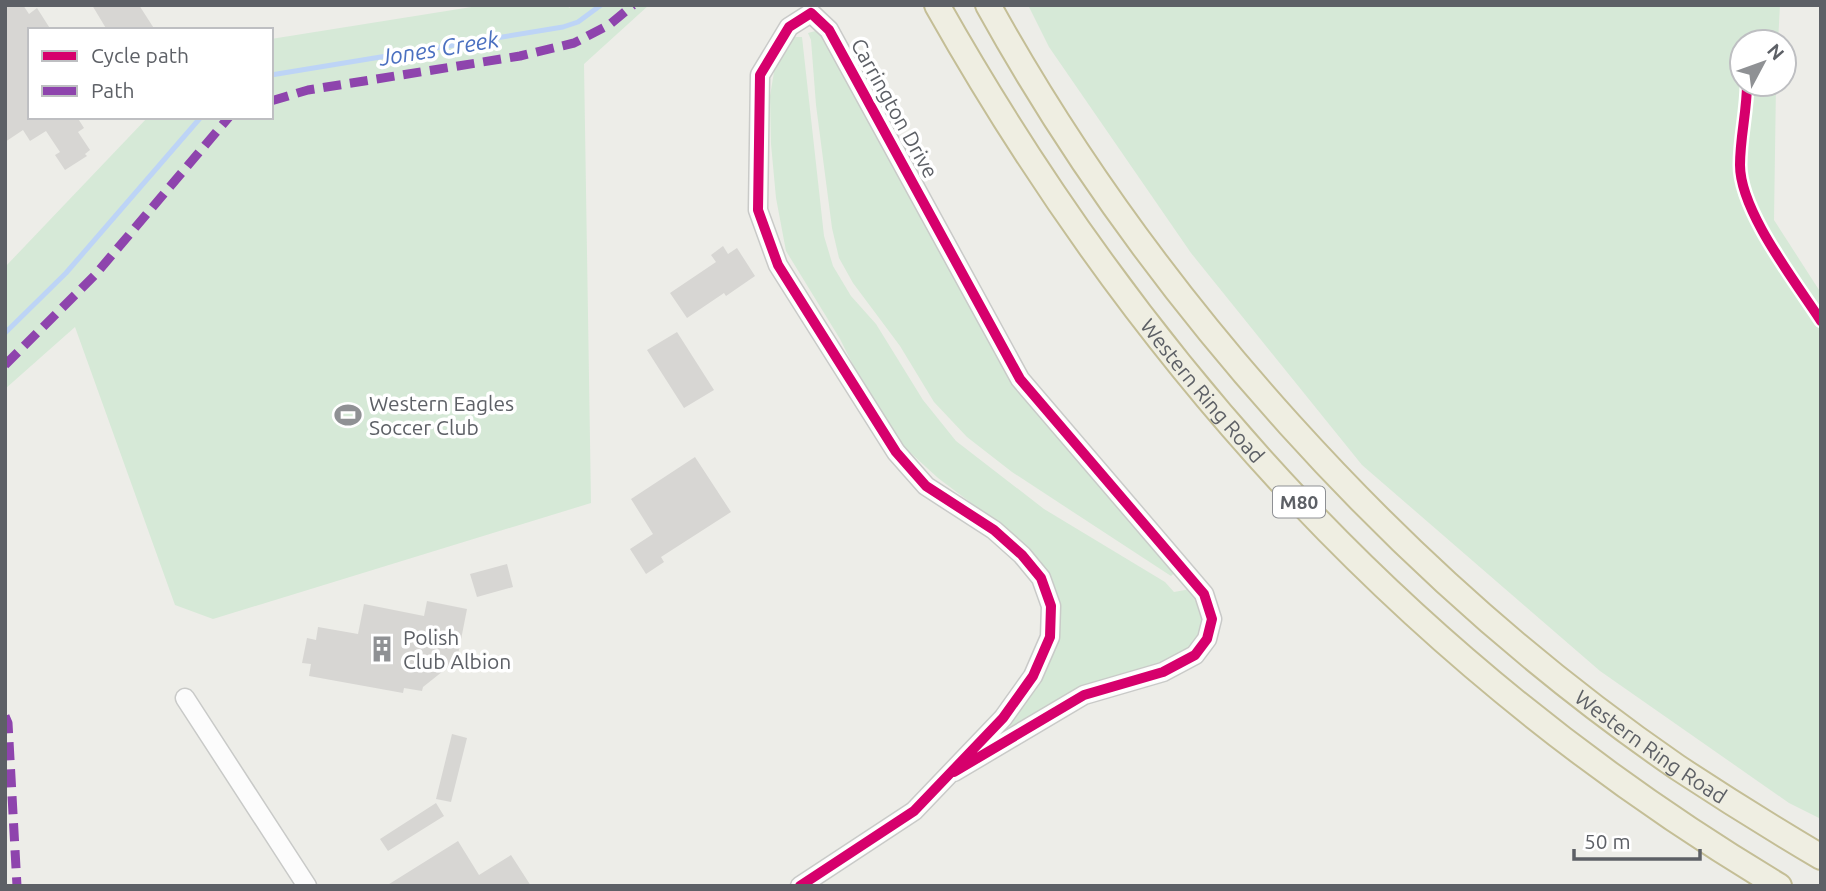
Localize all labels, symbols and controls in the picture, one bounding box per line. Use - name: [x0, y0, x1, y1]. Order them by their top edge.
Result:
- water label: Jones Creek: [376, 26, 501, 70]
- legend: [28, 28, 273, 119]
- north arrow: [1728, 28, 1798, 98]
- street label: Carrington Drive: [847, 34, 943, 182]
- text: N: [1763, 39, 1789, 64]
- text: Cycle path: [91, 43, 189, 67]
- text: Path: [91, 78, 134, 102]
- street label: Western Ring Road: [1136, 314, 1270, 467]
- place label: Western Eagles Soccer Club: [369, 391, 514, 439]
- sports icon: Western Eagles Soccer Club: [333, 400, 363, 430]
- road number: M80: [1273, 486, 1325, 517]
- place label: Polish Club Albion: [403, 625, 511, 673]
- building icon: Polish Club Albion: [367, 634, 397, 664]
- street label: Western Ring Road: [1571, 685, 1731, 808]
- scale bar: [1574, 818, 1700, 862]
- text: 50 m: [1584, 829, 1631, 853]

